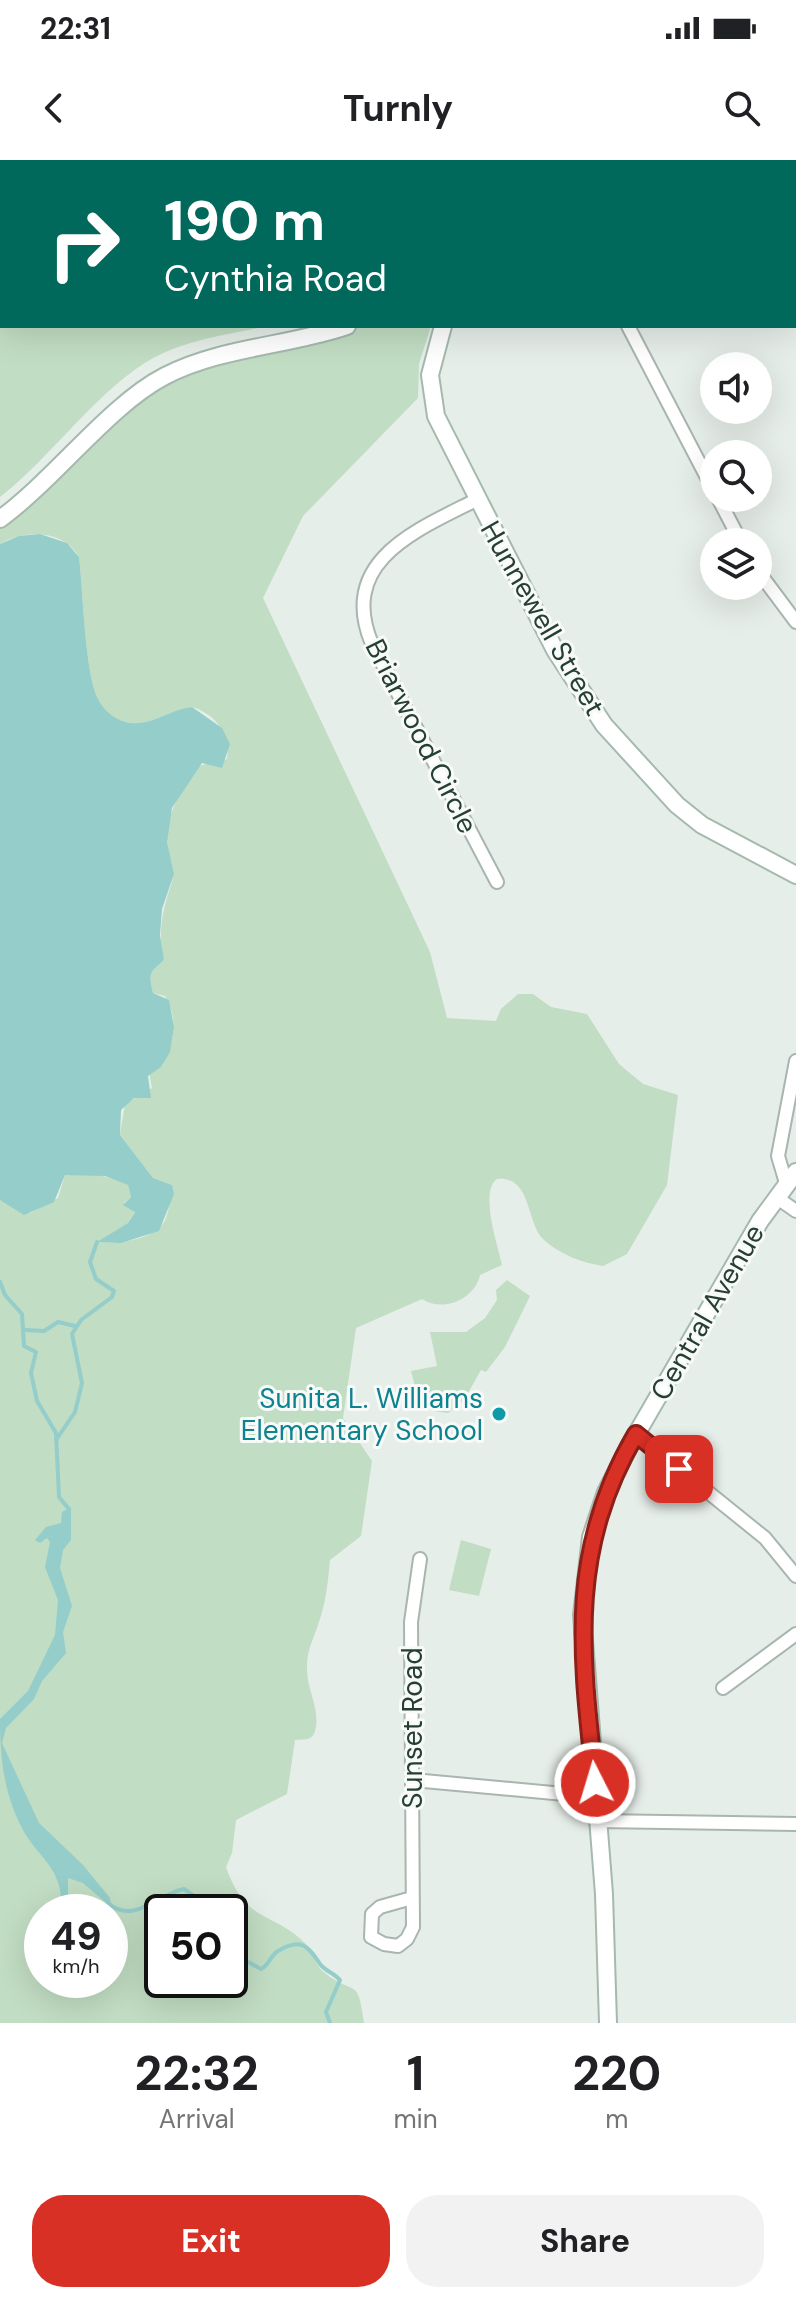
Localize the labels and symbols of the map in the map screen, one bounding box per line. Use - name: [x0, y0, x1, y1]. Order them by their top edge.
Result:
- street label: Hunnewell Street: [472, 514, 613, 722]
- street label: Briarwood Circle: [357, 633, 486, 840]
- street label: Central Avenue: [642, 1217, 773, 1407]
- place label: Sunita L. Williams Elementary School: [241, 1380, 483, 1449]
- marker: Sunita L. Williams Elementary School: [490, 1405, 508, 1423]
- pin: [645, 1435, 713, 1503]
- street label: Sunset Road: [394, 1647, 431, 1809]
- position arrow: [553, 1741, 637, 1825]
- speed limit sign: 50: [144, 1894, 248, 1998]

